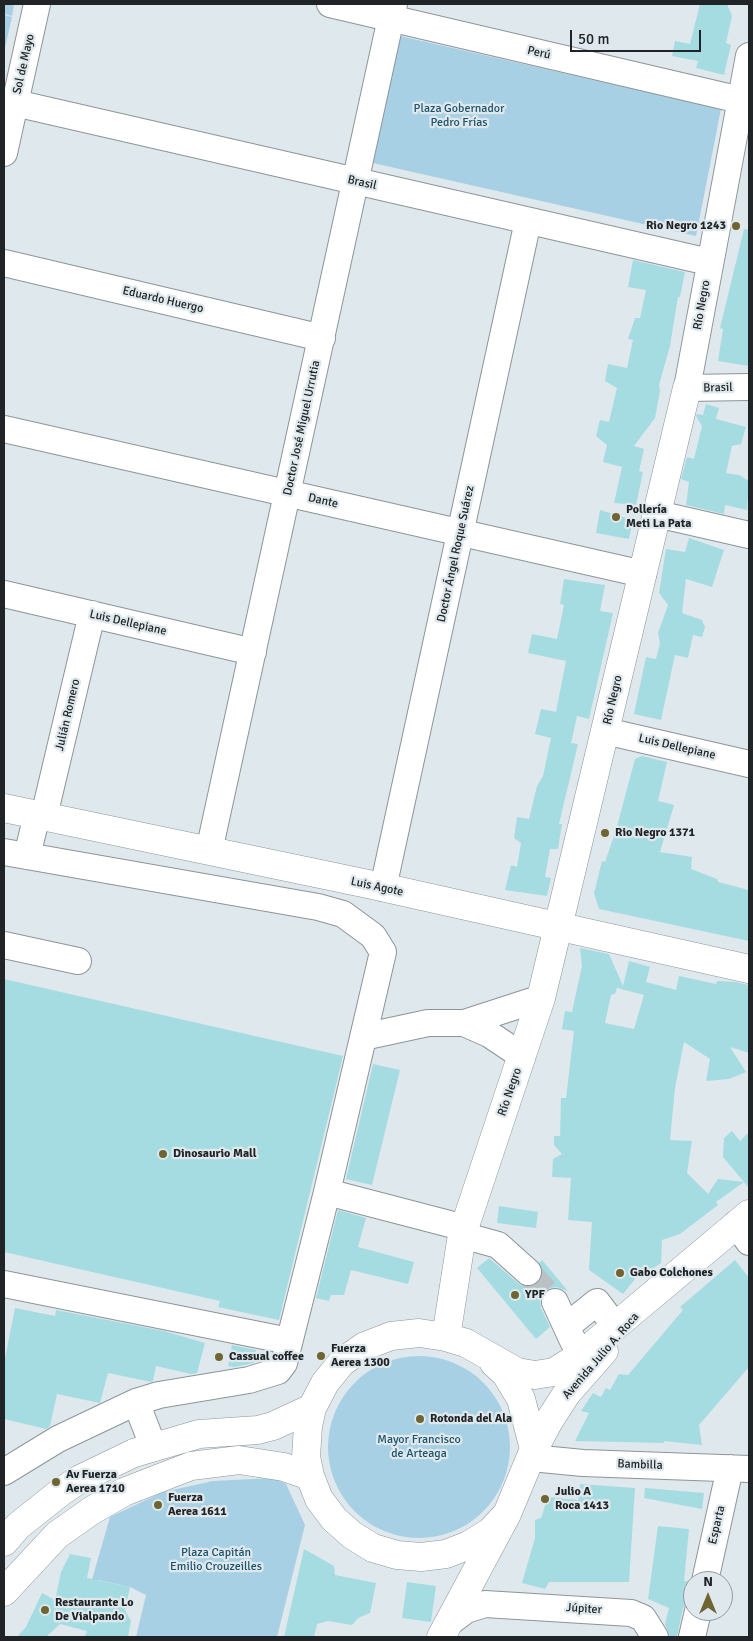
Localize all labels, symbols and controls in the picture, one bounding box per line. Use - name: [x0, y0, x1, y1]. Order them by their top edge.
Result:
- scale bar: [573, 20, 704, 52]
- text: 50 m: [578, 30, 609, 48]
- street label: Sol de Mayo: [10, 32, 38, 96]
- street label: Perú: [526, 43, 552, 63]
- park label: Plaza Gobernador Pedro Frías: [414, 102, 504, 130]
- street label: Brasil: [346, 173, 378, 193]
- place label: Rio Negro 1243: [646, 219, 726, 233]
- marker: Rio Negro 1243: [730, 220, 742, 232]
- street label: Río Negro: [691, 279, 713, 331]
- street label: Eduardo Huergo: [121, 284, 205, 316]
- street label: Doctor José Miguel Urrutia: [281, 359, 323, 497]
- street label: Brasil: [703, 381, 733, 395]
- street label: Doctor Ángel Roque Suárez: [434, 484, 478, 624]
- street label: Dante: [307, 491, 339, 511]
- place label: Pollería Meti La Pata: [626, 503, 691, 531]
- marker: Pollería Meti La Pata: [610, 511, 622, 523]
- street label: Luis Dellepiane: [88, 607, 168, 639]
- street label: Río Negro: [600, 674, 626, 726]
- street label: Julián Romero: [53, 678, 83, 752]
- street label: Luis Dellepiane: [637, 731, 717, 763]
- place label: Rio Negro 1371: [615, 826, 695, 840]
- marker: Rio Negro 1371: [599, 827, 611, 839]
- street label: Luis Agote: [349, 874, 405, 900]
- street label: Río Negro: [495, 1066, 525, 1118]
- place label: Dinosaurio Mall: [173, 1147, 257, 1161]
- marker: Dinosaurio Mall: [157, 1148, 169, 1160]
- place label: Gabo Colchones: [630, 1266, 713, 1280]
- marker: Gabo Colchones: [614, 1267, 626, 1279]
- place label: YPF: [525, 1288, 545, 1302]
- marker: YPF: [509, 1289, 521, 1301]
- street label: Avenida Julio A. Roca: [560, 1310, 642, 1402]
- place label: Fuerza Aerea 1300: [331, 1342, 390, 1370]
- place label: Cassual coffee: [229, 1350, 304, 1364]
- marker: Fuerza Aerea 1300: [315, 1350, 327, 1362]
- marker: Cassual coffee: [213, 1351, 225, 1363]
- place label: Rotonda del Ala: [430, 1412, 512, 1426]
- marker: Rotonda del Ala: [414, 1413, 426, 1425]
- park label: Mayor Francisco de Arteaga: [377, 1433, 461, 1461]
- street label: Bambilla: [617, 1457, 663, 1473]
- place label: Av Fuerza Aerea 1710: [66, 1468, 125, 1496]
- marker: Av Fuerza Aerea 1710: [50, 1476, 62, 1488]
- place label: Julio A Roca 1413: [555, 1485, 609, 1513]
- place label: Fuerza Aerea 1611: [168, 1491, 227, 1519]
- marker: Julio A Roca 1413: [539, 1493, 551, 1505]
- marker: Fuerza Aerea 1611: [152, 1499, 164, 1511]
- street label: Esparta: [706, 1504, 728, 1546]
- park label: Plaza Capitán Emilio Crouzeilles: [170, 1546, 262, 1574]
- north arrow: [683, 1571, 733, 1621]
- text: N: [703, 1573, 713, 1590]
- place label: Restaurante Lo De Vialpando: [55, 1596, 134, 1624]
- street label: Júpiter: [566, 1601, 602, 1617]
- marker: Restaurante Lo De Vialpando: [39, 1604, 51, 1616]

